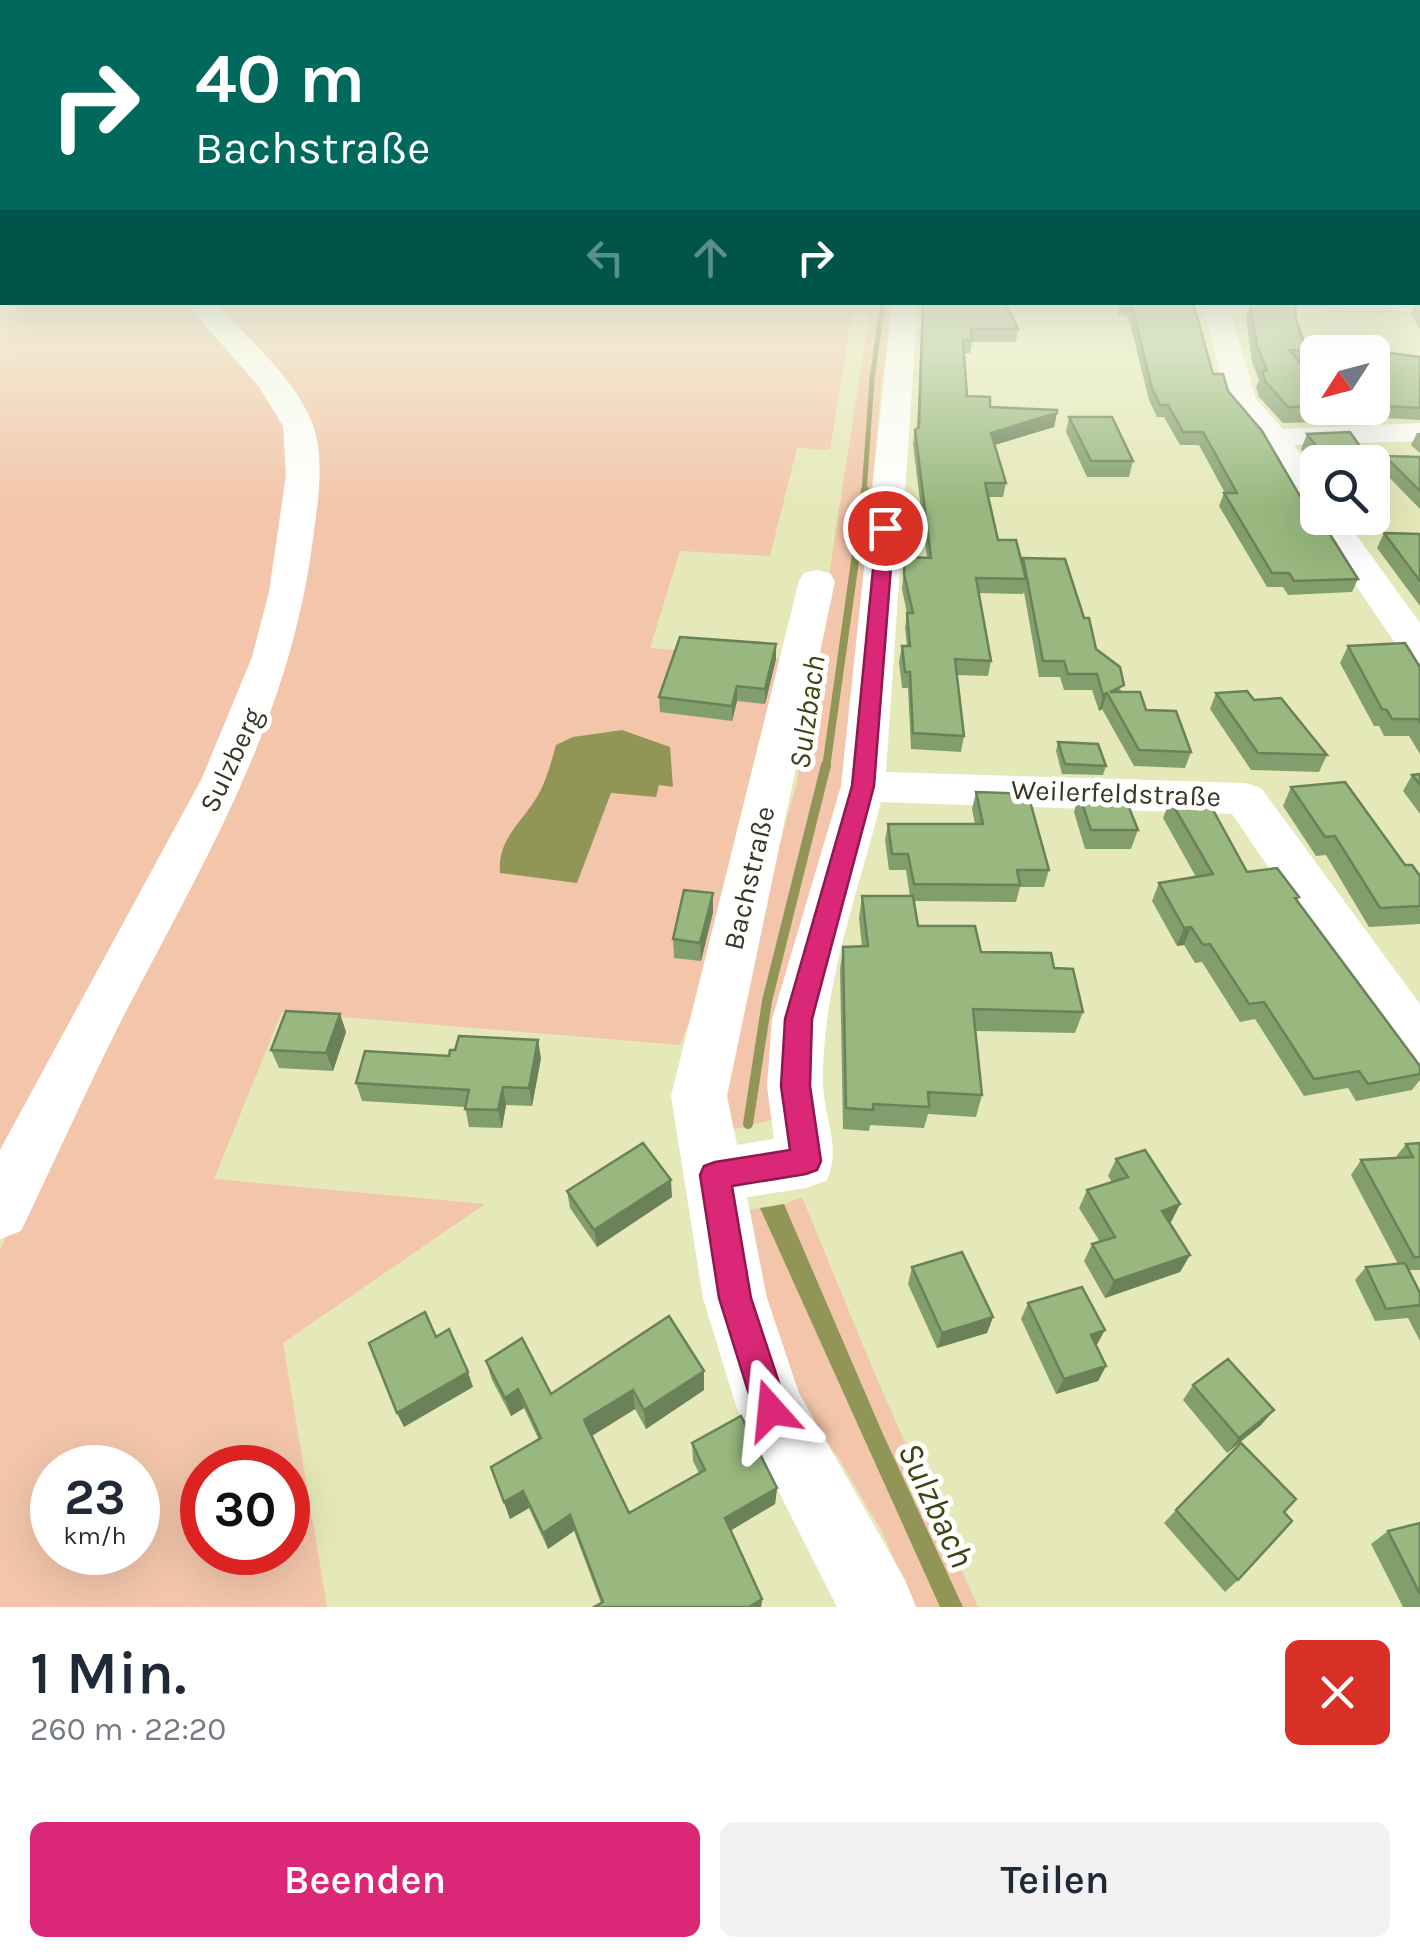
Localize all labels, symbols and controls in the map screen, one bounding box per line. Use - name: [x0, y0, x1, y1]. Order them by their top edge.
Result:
- text: 40 m: [195, 38, 365, 120]
- icon: right: [30, 40, 160, 170]
- text: Bachstraße: [195, 122, 430, 174]
- icon: left: [578, 230, 633, 285]
- icon: ahead: [683, 230, 738, 285]
- icon: right: [788, 230, 843, 285]
- north arrow: [1300, 335, 1390, 425]
- map controls: [1300, 335, 1390, 535]
- button: search: [1300, 445, 1390, 535]
- pin: [843, 486, 928, 571]
- icon: arrive: [858, 501, 913, 556]
- water label: Sulzbach: [781, 653, 833, 771]
- street label: Sulzberg: [192, 702, 270, 817]
- street label: Weilerfeldstraße: [1011, 773, 1221, 813]
- street label: Bachstraße: [716, 803, 782, 953]
- position arrow: [719, 1358, 823, 1462]
- water label: Sulzbach: [889, 1436, 983, 1574]
- speed limit sign: 30: [180, 1445, 310, 1575]
- text: 23: [64, 1468, 126, 1527]
- text: km/h: [63, 1521, 127, 1550]
- text: 1 Min.: [30, 1638, 186, 1708]
- button: close: [1285, 1640, 1390, 1745]
- text: 260 m · 22:20: [30, 1711, 226, 1748]
- button: Beenden: [30, 1822, 700, 1937]
- button: Teilen: [720, 1822, 1390, 1937]

